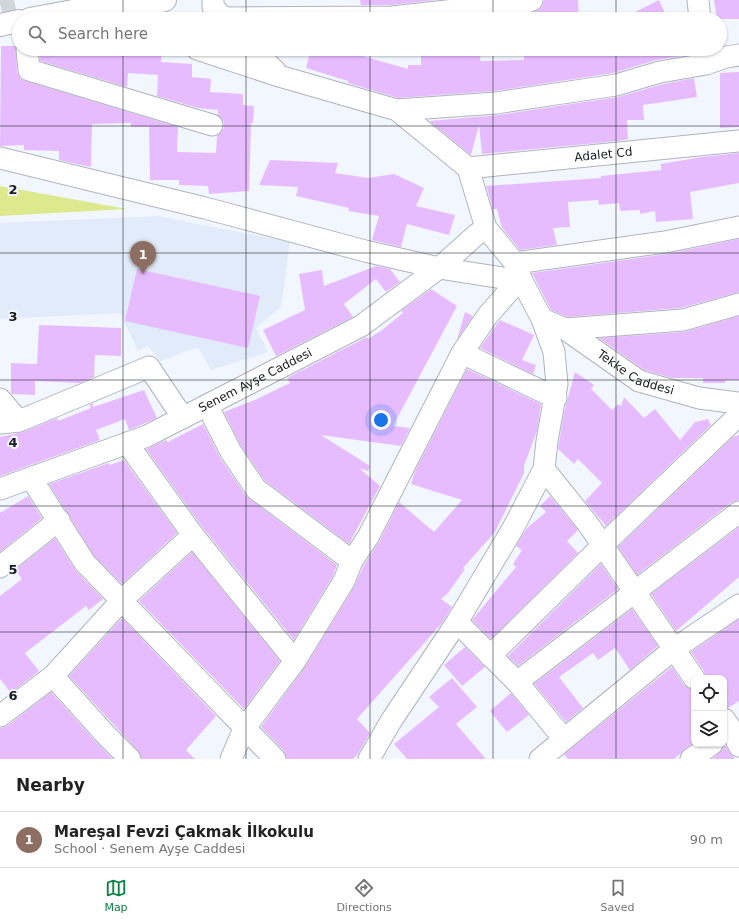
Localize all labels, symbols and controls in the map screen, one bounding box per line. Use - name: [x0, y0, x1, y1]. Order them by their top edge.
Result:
- search box: [12, 12, 727, 56]
- icon: search: [26, 23, 48, 45]
- text: Search here: [58, 25, 148, 43]
- street label: Adalet Cd: [574, 145, 633, 164]
- text: 2: [8, 182, 18, 197]
- pin: 1: [130, 241, 156, 274]
- text: 3: [8, 309, 18, 324]
- street label: Senem Ayşe Caddesi: [196, 345, 314, 415]
- street label: Tekke Caddesi: [594, 346, 676, 398]
- your location: [371, 410, 391, 430]
- text: 4: [8, 435, 18, 450]
- text: 5: [8, 562, 18, 577]
- map controls: [691, 675, 727, 747]
- button: locate: [691, 675, 727, 711]
- text: 6: [8, 688, 18, 703]
- button: layers: [691, 711, 727, 747]
- text: Nearby: [16, 775, 85, 795]
- text: Mareşal Fevzi Çakmak İlkokulu: [54, 823, 314, 841]
- text: 1: [24, 832, 34, 847]
- text: 90 m: [690, 832, 723, 847]
- text: School · Senem Ayşe Caddesi: [54, 841, 245, 856]
- tab: Map: [104, 877, 128, 914]
- tab: Directions: [336, 877, 392, 914]
- tab: Saved: [601, 877, 635, 914]

